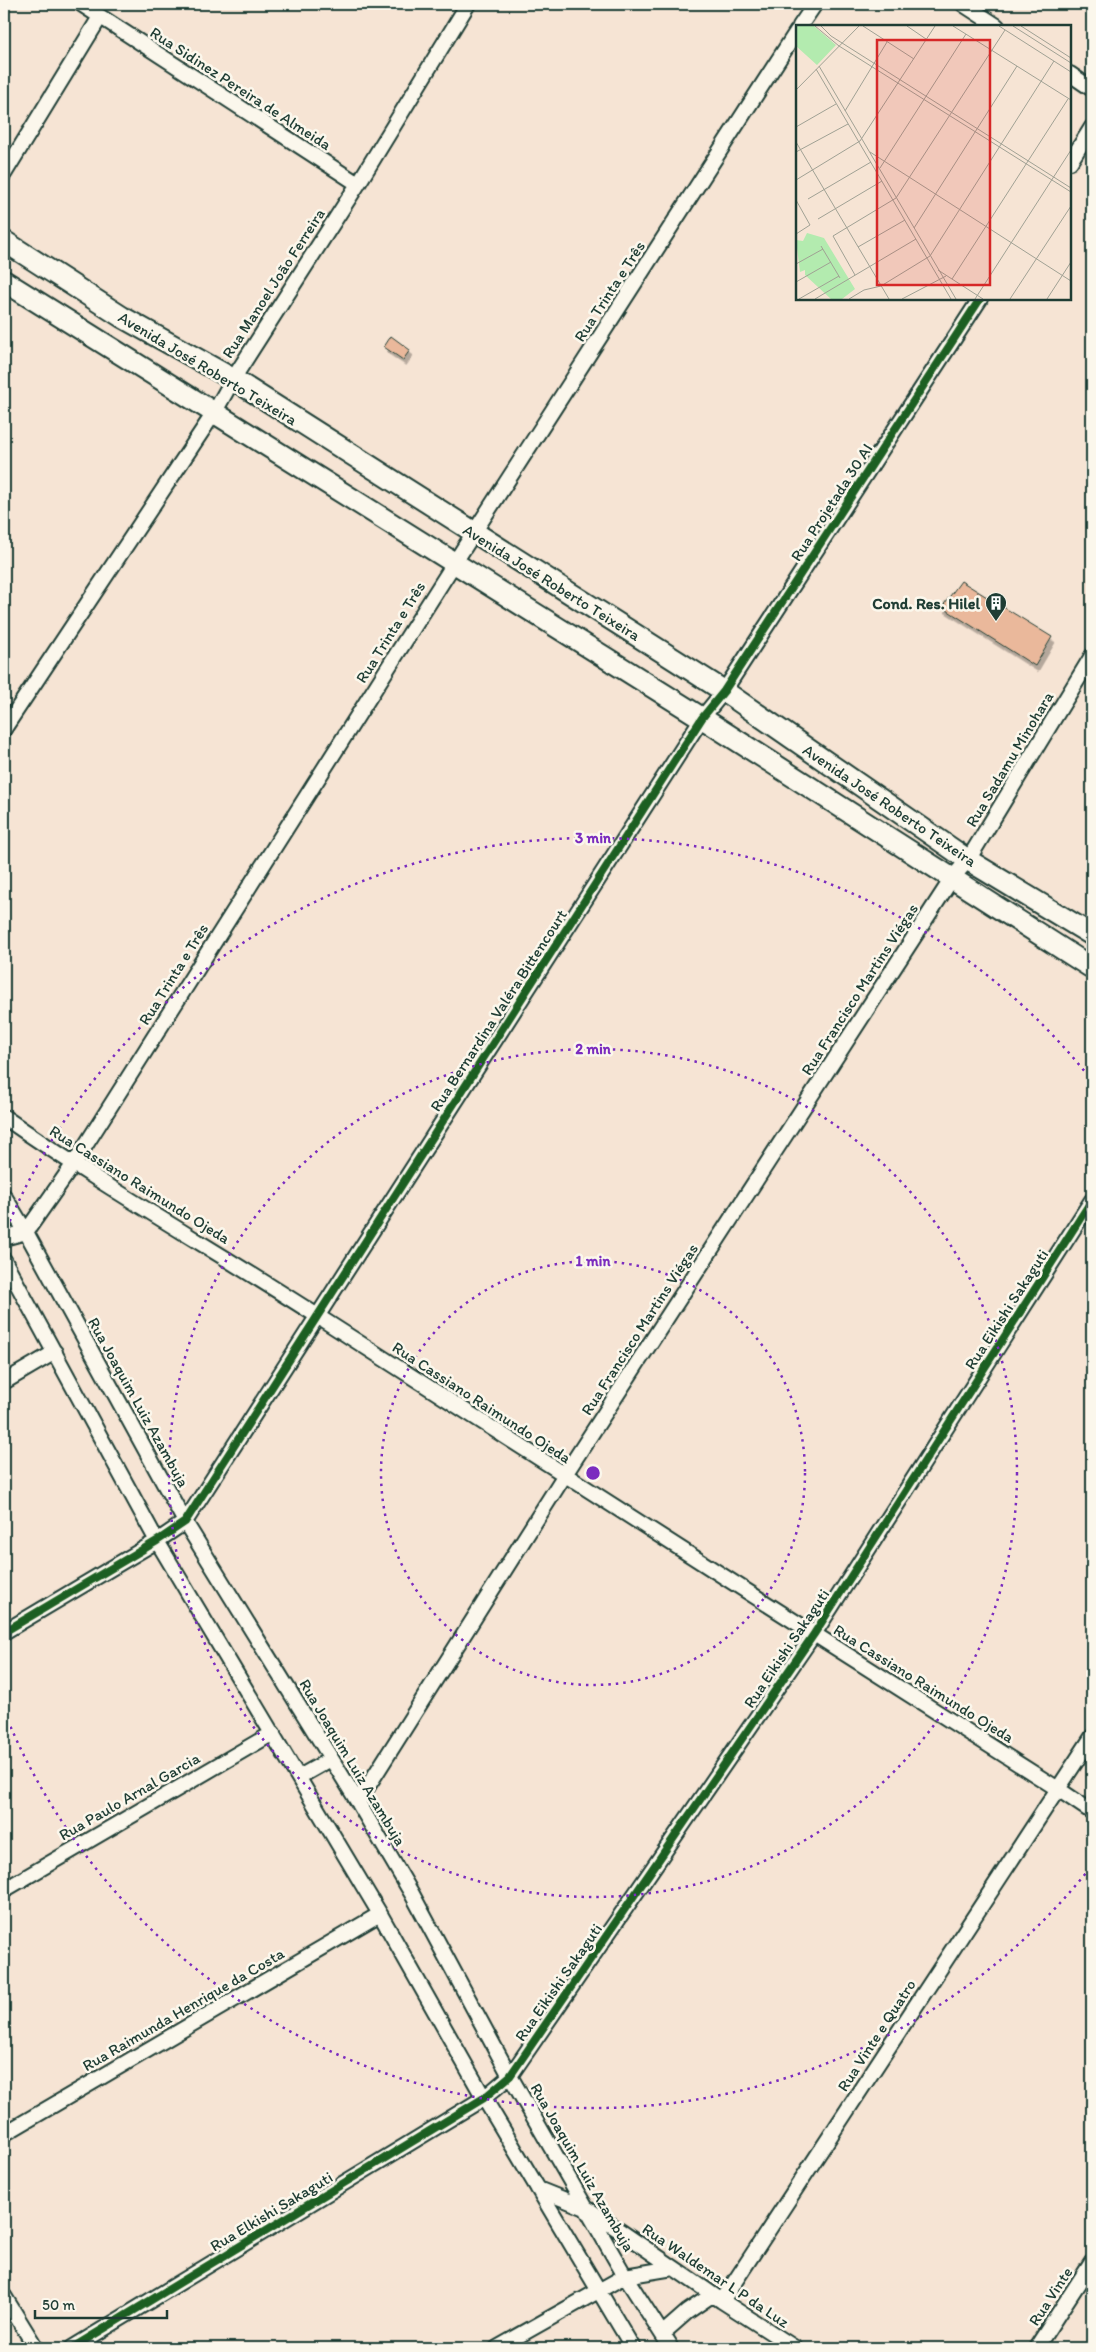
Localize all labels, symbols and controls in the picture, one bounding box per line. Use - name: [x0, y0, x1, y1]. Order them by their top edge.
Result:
- street label: Rua Sidinez Pereira de Almeida: [147, 23, 335, 155]
- inset map: [796, 25, 1071, 300]
- street label: Rua Manoel João Ferreira: [218, 205, 329, 362]
- street label: Rua Trinta e Três: [570, 237, 649, 345]
- street label: Avenida José Roberto Teixeira: [115, 307, 301, 430]
- street label: Rua Projetada 30 AI: [786, 440, 877, 565]
- street label: Avenida José Roberto Teixeira: [460, 520, 644, 645]
- street label: Rua Trinta e Três: [352, 578, 429, 686]
- building icon: Cond. Res. Hilel: [984, 591, 1008, 622]
- place label: Cond. Res. Hilel: [872, 594, 980, 613]
- street label: Rua Sadamu Minohara: [962, 688, 1058, 830]
- street label: Avenida José Roberto Teixeira: [799, 740, 981, 871]
- text: 3 min: [575, 829, 612, 847]
- street label: Rua Francisco Martins Viégas: [797, 900, 922, 1079]
- street label: Rua Bernardina Valéra Bittencourt: [426, 906, 571, 1115]
- street label: Rua Trinta e Três: [135, 920, 212, 1028]
- text: 2 min: [575, 1040, 612, 1058]
- street label: Rua Cassiano Raimundo Ojeda: [46, 1121, 234, 1248]
- street label: Rua Francisco Martins Viégas: [577, 1240, 702, 1419]
- street label: Rua Eikishi Sakaguti: [960, 1246, 1052, 1373]
- text: 1 min: [576, 1252, 611, 1270]
- street label: Rua Joaquim Luiz Azambuja: [84, 1314, 193, 1491]
- street label: Rua Cassiano Raimundo Ojeda: [389, 1338, 575, 1468]
- centre of rings: [584, 1464, 602, 1482]
- street label: Rua Eikishi Sakaguti: [740, 1585, 833, 1711]
- street label: Rua Cassiano Raimundo Ojeda: [830, 1620, 1018, 1747]
- street label: Rua Joaquim Luiz Azambuja: [295, 1675, 410, 1849]
- street label: Rua Paulo Arnal Garcia: [55, 1748, 204, 1845]
- street label: Rua Eikishi Sakaguti: [511, 1920, 606, 2045]
- street label: Rua Raimunda Henrique da Costa: [79, 1943, 288, 2075]
- street label: Rua Vinte e Quatro: [833, 1976, 920, 2095]
- street label: Rua Joaquim Luiz Azambuja: [527, 2080, 639, 2255]
- street label: Rua Elkishi Sakaguti: [207, 2167, 336, 2256]
- street label: Rua Waldemar L P da Luz: [639, 2219, 793, 2332]
- street label: Rua Vinte: [1024, 2263, 1076, 2329]
- scale bar: [35, 2287, 168, 2319]
- text: 50 m: [42, 2296, 75, 2314]

